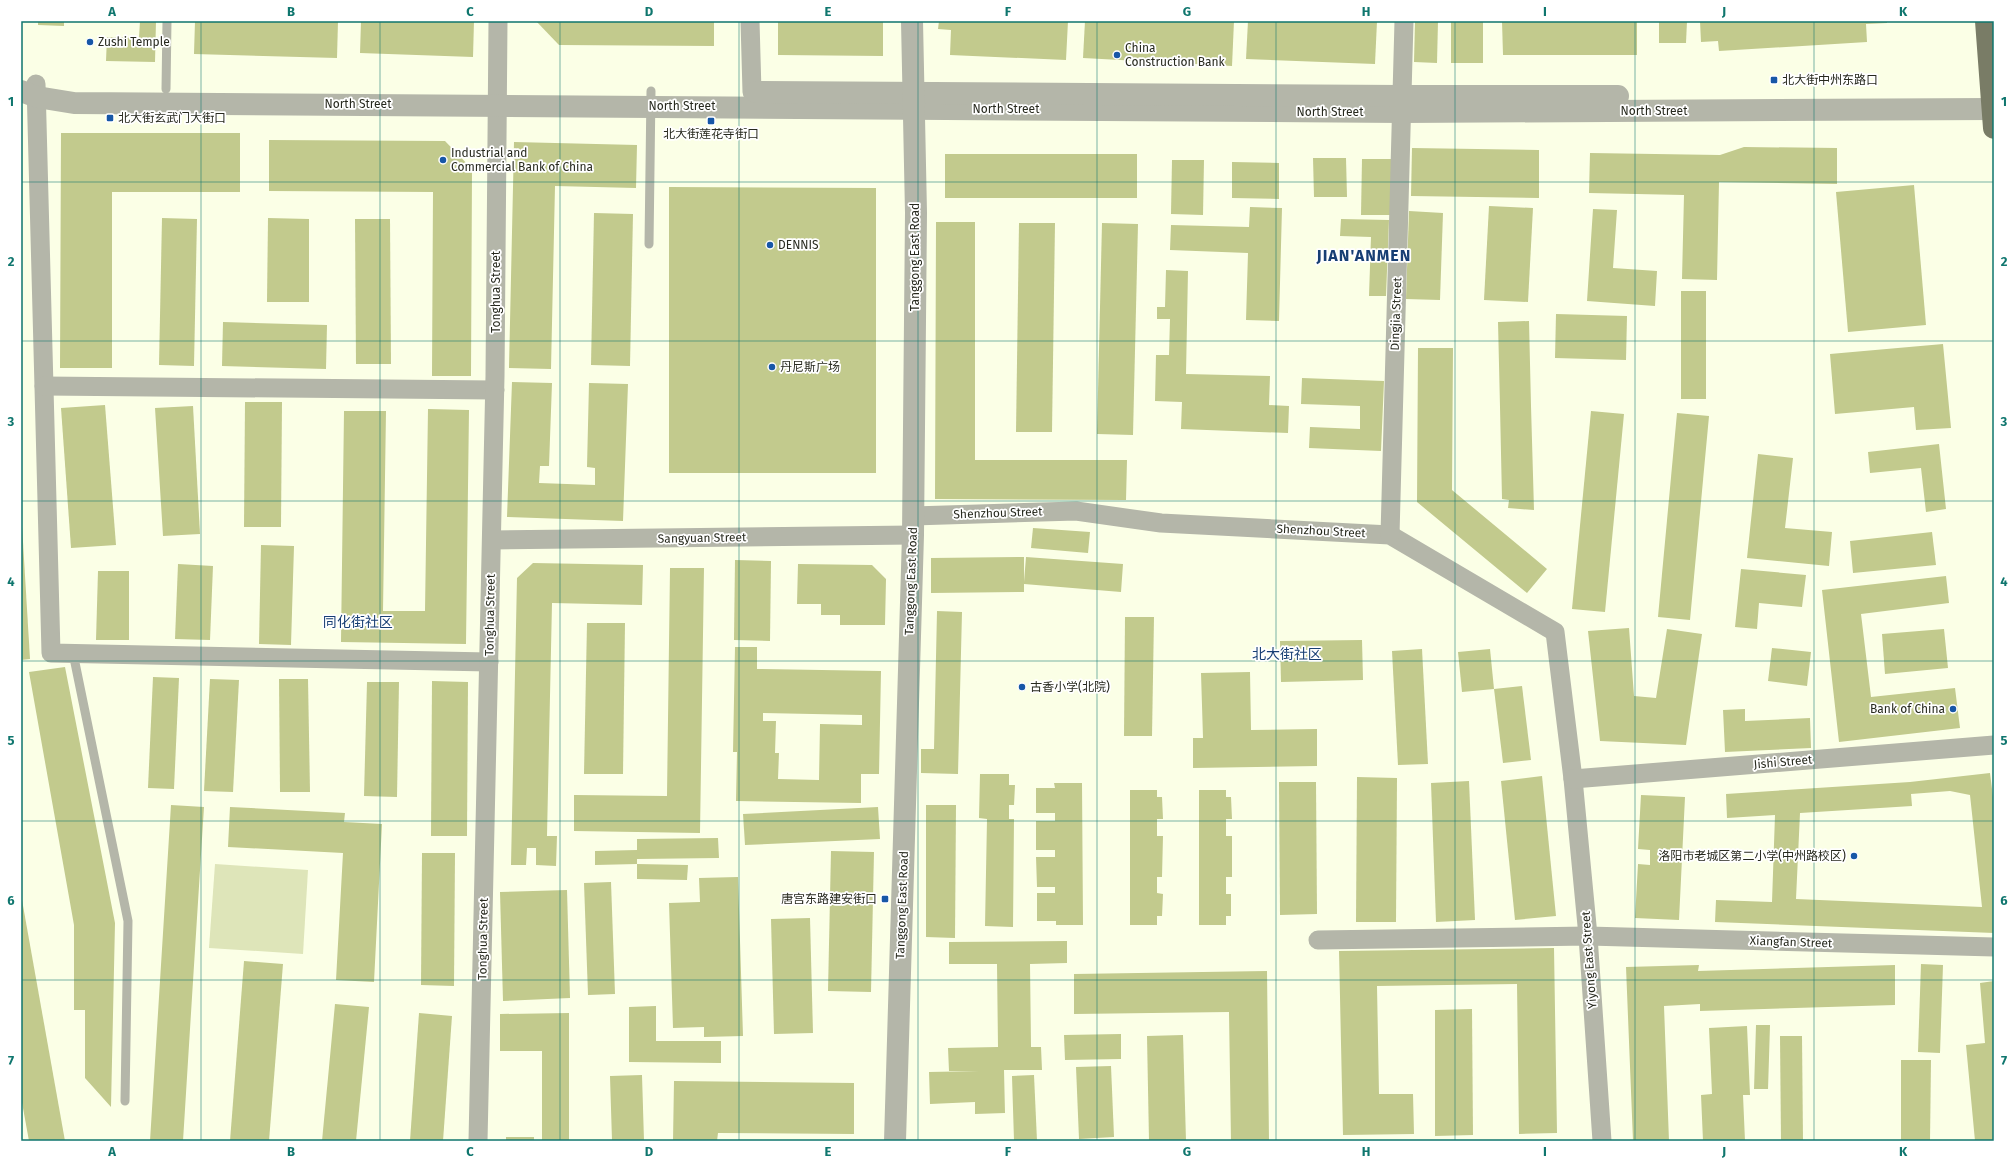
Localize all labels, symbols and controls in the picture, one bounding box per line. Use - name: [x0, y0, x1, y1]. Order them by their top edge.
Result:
- text: A: [107, 4, 116, 19]
- text: B: [287, 4, 295, 19]
- text: C: [466, 4, 474, 19]
- text: D: [645, 4, 654, 19]
- text: E: [825, 4, 832, 19]
- text: F: [1005, 4, 1012, 19]
- text: G: [1183, 4, 1191, 19]
- text: H: [1362, 4, 1370, 19]
- text: I: [1543, 4, 1547, 19]
- text: J: [1721, 4, 1726, 19]
- text: K: [1899, 4, 1908, 19]
- place label: Zushi Temple: [98, 35, 170, 49]
- marker: Zushi Temple: [85, 37, 95, 47]
- place label: China Construction Bank: [1125, 41, 1226, 69]
- marker: China Construction Bank: [1112, 50, 1122, 60]
- place label: 北大街中州东路口: [1782, 73, 1878, 87]
- marker: 北大街中州东路口: [1769, 75, 1779, 85]
- text: 1: [8, 94, 14, 109]
- text: 1: [2001, 94, 2007, 109]
- street label: North Street: [325, 97, 392, 111]
- street label: North Street: [649, 99, 716, 113]
- street label: North Street: [973, 102, 1040, 116]
- street label: North Street: [1621, 104, 1688, 118]
- street label: North Street: [1297, 105, 1364, 119]
- place label: 北大街玄武门大街口: [118, 111, 226, 125]
- marker: 北大街玄武门大街口: [105, 113, 115, 123]
- marker: 北大街莲花寺街口: [706, 116, 716, 126]
- place label: 北大街莲花寺街口: [663, 127, 759, 141]
- place label: Industrial and Commercial Bank of China: [451, 146, 593, 174]
- marker: Industrial and Commercial Bank of China: [438, 155, 448, 165]
- street label: Tanggong East Road: [908, 203, 922, 311]
- place label: DENNIS: [778, 238, 819, 252]
- marker: DENNIS: [765, 240, 775, 250]
- district label: JIAN'ANMEN: [1316, 246, 1411, 265]
- street label: Tonghua Street: [489, 250, 503, 333]
- text: 2: [8, 254, 15, 269]
- text: 2: [2001, 254, 2008, 269]
- street label: Dingjia Street: [1388, 276, 1404, 351]
- place label: 丹尼斯广场: [780, 360, 840, 374]
- marker: 丹尼斯广场: [767, 362, 777, 372]
- text: 3: [7, 414, 15, 429]
- text: 3: [2000, 414, 2008, 429]
- street label: Shenzhou Street: [953, 504, 1043, 522]
- street label: Shenzhou Street: [1276, 522, 1367, 540]
- street label: Tanggong East Road: [902, 527, 920, 635]
- street label: Sangyuan Street: [658, 530, 747, 546]
- street label: Tonghua Street: [482, 573, 498, 656]
- text: 4: [7, 574, 15, 589]
- text: 4: [2000, 574, 2008, 589]
- district label: 同化街社区: [323, 614, 393, 631]
- district label: 北大街社区: [1252, 646, 1322, 663]
- place label: 古香小学(北院): [1030, 680, 1110, 694]
- marker: 古香小学(北院): [1017, 682, 1027, 692]
- place label: Bank of China: [1870, 702, 1945, 716]
- marker: Bank of China: [1948, 704, 1958, 714]
- text: 5: [8, 733, 15, 748]
- text: 5: [2001, 733, 2008, 748]
- street label: Jishi Street: [1753, 752, 1814, 772]
- place label: 洛阳市老城区第二小学(中州路校区): [1658, 849, 1846, 863]
- street label: Tanggong East Road: [893, 851, 911, 959]
- marker: 洛阳市老城区第二小学(中州路校区): [1849, 851, 1859, 861]
- place label: 唐宫东路建安街口: [781, 892, 877, 906]
- text: 6: [7, 893, 15, 908]
- text: 6: [2000, 893, 2008, 908]
- marker: 唐宫东路建安街口: [880, 894, 890, 904]
- street label: Tonghua Street: [475, 897, 491, 980]
- street label: Yiyong East Street: [1579, 910, 1599, 1009]
- street label: Xiangfan Street: [1749, 934, 1833, 950]
- text: 7: [8, 1053, 14, 1068]
- text: 7: [2001, 1053, 2007, 1068]
- text: A: [107, 1144, 116, 1159]
- text: B: [287, 1144, 295, 1159]
- text: C: [466, 1144, 474, 1159]
- text: D: [645, 1144, 654, 1159]
- text: E: [825, 1144, 832, 1159]
- text: F: [1005, 1144, 1012, 1159]
- text: G: [1183, 1144, 1191, 1159]
- text: H: [1362, 1144, 1370, 1159]
- text: I: [1543, 1144, 1547, 1159]
- text: J: [1721, 1144, 1726, 1159]
- text: K: [1899, 1144, 1908, 1159]

